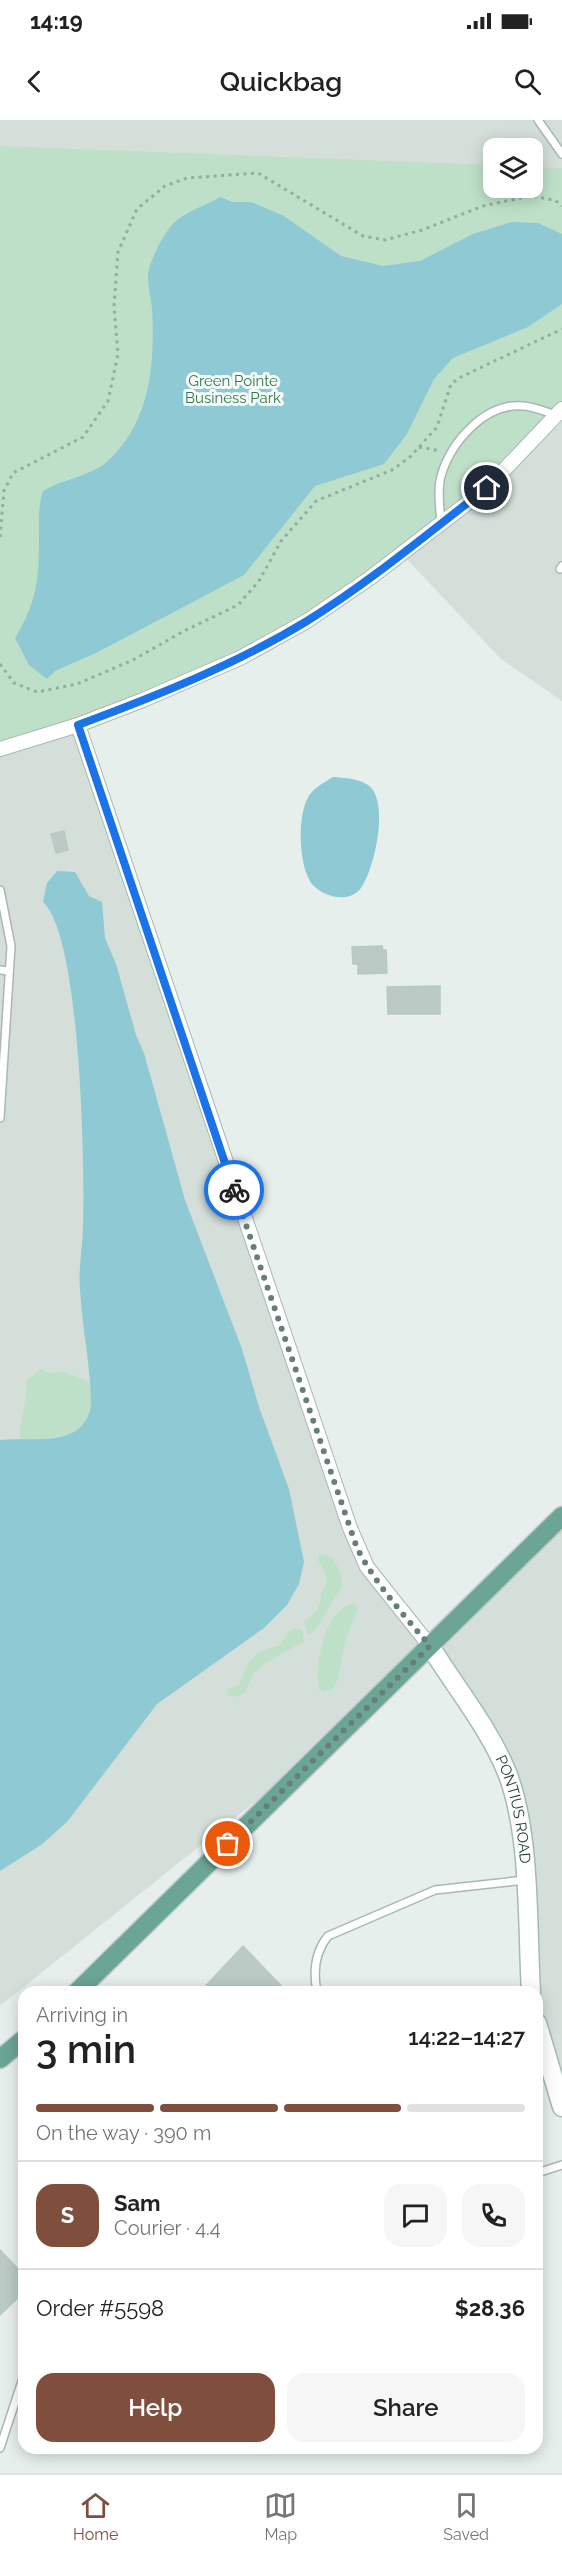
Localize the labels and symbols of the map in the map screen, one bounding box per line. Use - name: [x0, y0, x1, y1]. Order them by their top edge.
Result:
- park label: Green Pointe Business Park: [185, 372, 281, 407]
- pin: [461, 462, 512, 513]
- courier: [204, 1160, 264, 1220]
- street label: PONTIUS ROAD: [492, 1752, 534, 1865]
- pin: [202, 1818, 253, 1869]

